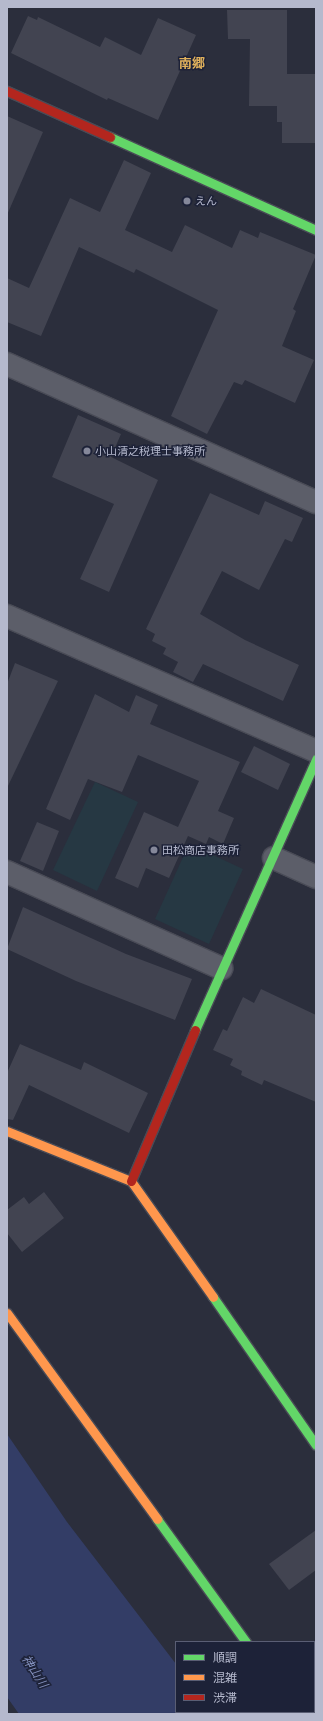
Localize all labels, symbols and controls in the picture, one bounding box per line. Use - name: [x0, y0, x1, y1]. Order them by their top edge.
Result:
- district label: 南郷: [179, 56, 205, 72]
- place label: えん: [195, 194, 217, 208]
- marker: えん: [182, 196, 192, 206]
- place label: 小山清之税理士事務所: [95, 444, 205, 458]
- marker: 小山清之税理士事務所: [82, 446, 92, 456]
- place label: 田松商店事務所: [162, 843, 239, 857]
- marker: 田松商店事務所: [149, 845, 159, 855]
- legend: [175, 1641, 315, 1713]
- text: 順調: [213, 1650, 237, 1666]
- water label: 神山川: [18, 1653, 50, 1691]
- text: 混雑: [213, 1670, 237, 1686]
- text: 渋滞: [213, 1690, 237, 1706]

